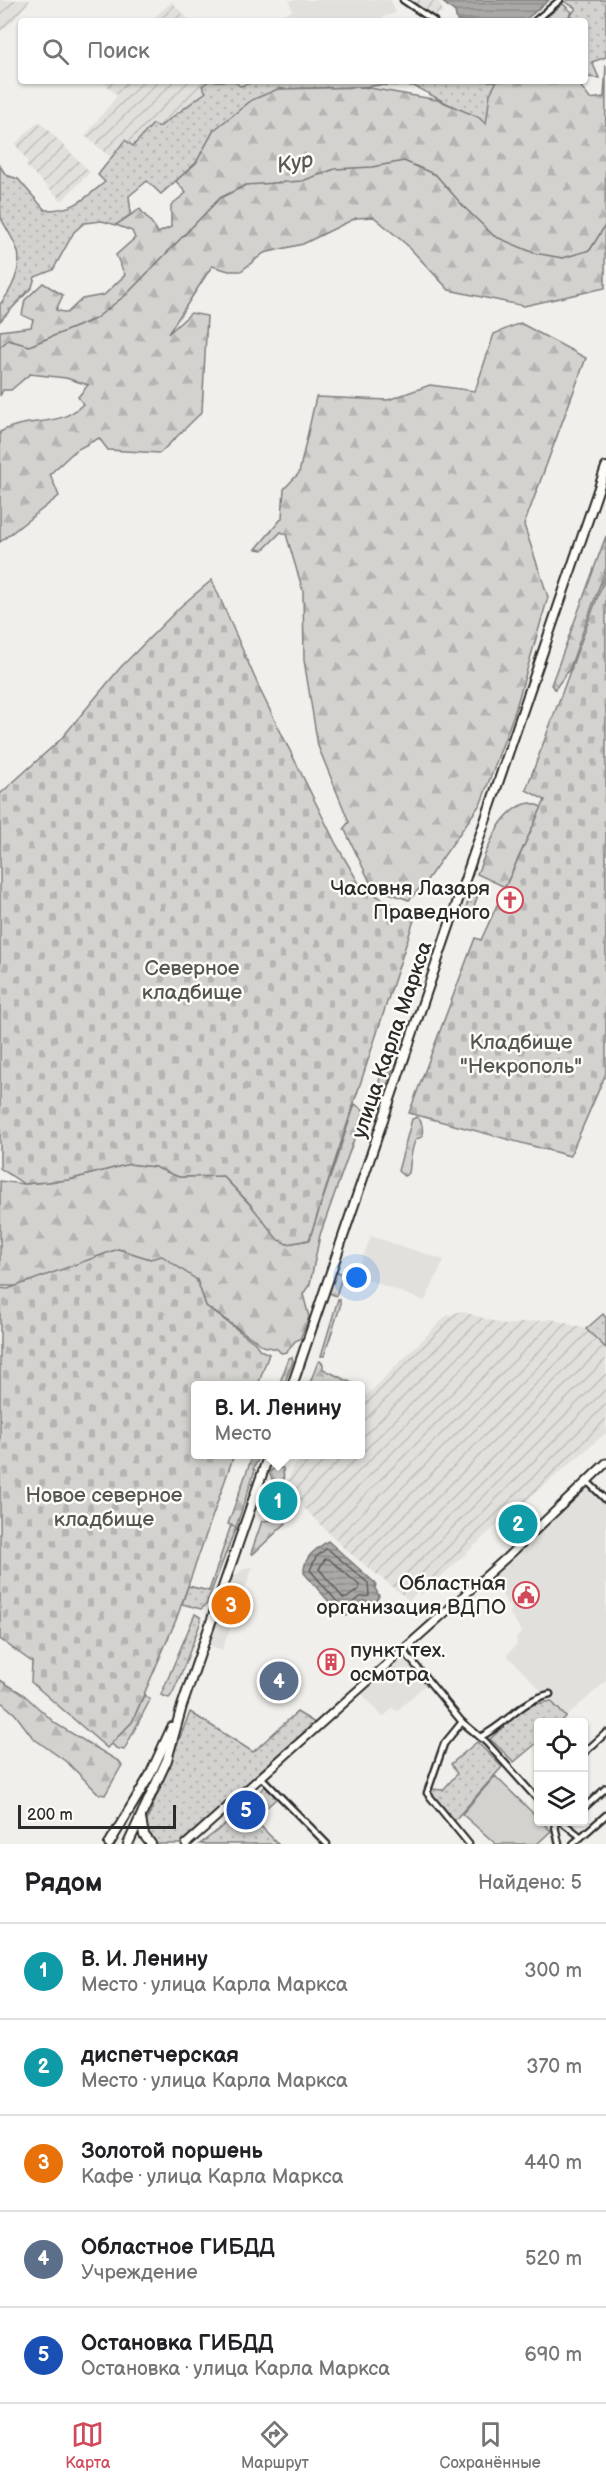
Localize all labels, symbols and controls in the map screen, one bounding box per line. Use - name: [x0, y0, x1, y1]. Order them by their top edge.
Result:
- search box: [18, 18, 588, 84]
- icon: search: [39, 35, 72, 68]
- text: Поиск: [87, 38, 150, 65]
- water label: Кур: [274, 146, 316, 180]
- place label: Часовня Лазаря Праведного: [330, 876, 490, 925]
- church icon: Часовня Лазаря Праведного: [495, 885, 525, 915]
- street label: улица Карла Маркса: [347, 938, 438, 1142]
- park label: Северное кладбище: [142, 956, 243, 1005]
- park label: Кладбище "Некрополь": [460, 1030, 582, 1079]
- your location: [342, 1263, 371, 1292]
- popup: [191, 1381, 365, 1459]
- text: В. И. Ленину: [215, 1395, 341, 1422]
- text: Место: [215, 1422, 272, 1446]
- pin: 1: [258, 1478, 298, 1524]
- park label: Новое северное кладбище: [26, 1483, 183, 1532]
- pin: 2: [498, 1502, 538, 1546]
- place label: Областная организация ВДПО: [317, 1571, 506, 1620]
- public building icon: Областная организация ВДПО: [511, 1580, 541, 1610]
- pin: 3: [212, 1582, 250, 1628]
- place label: пункт тех. осмотра: [350, 1638, 445, 1687]
- building icon: пункт тех. осмотра: [316, 1647, 346, 1677]
- pin: 4: [260, 1658, 298, 1704]
- map controls: [534, 1718, 588, 1826]
- button: locate: [534, 1718, 588, 1772]
- button: layers: [534, 1772, 588, 1826]
- pin: 5: [226, 1788, 266, 1832]
- scale bar: [18, 1802, 176, 1830]
- text: 200 m: [27, 1806, 73, 1825]
- text: Рядом: [24, 1868, 102, 1899]
- text: Найдено: 5: [478, 1871, 582, 1895]
- text: В. И. Ленину: [81, 1946, 208, 1973]
- text: 1: [39, 1959, 48, 1983]
- text: 300 m: [524, 1959, 582, 1983]
- text: Место · улица Карла Маркса: [81, 1973, 348, 1997]
- text: диспетчерская: [81, 2042, 239, 2069]
- text: 2: [38, 2055, 49, 2079]
- text: 370 m: [526, 2055, 582, 2079]
- text: Место · улица Карла Маркса: [81, 2069, 348, 2093]
- text: Золотой поршень: [81, 2138, 263, 2165]
- text: 3: [38, 2151, 49, 2175]
- text: 440 m: [524, 2151, 582, 2175]
- text: Кафе · улица Карла Маркса: [81, 2165, 344, 2189]
- text: Областное ГИБДД: [81, 2234, 275, 2261]
- text: 4: [38, 2247, 49, 2271]
- text: 520 m: [525, 2247, 582, 2271]
- text: Учреждение: [81, 2261, 198, 2285]
- text: Остановка ГИБДД: [81, 2330, 273, 2357]
- text: 5: [38, 2343, 49, 2367]
- text: 690 m: [525, 2343, 582, 2367]
- text: Остановка · улица Карла Маркса: [81, 2357, 390, 2381]
- tab: Карта: [65, 2418, 110, 2473]
- tab: Маршрут: [241, 2418, 309, 2473]
- tab: Сохранённые: [440, 2418, 541, 2473]

